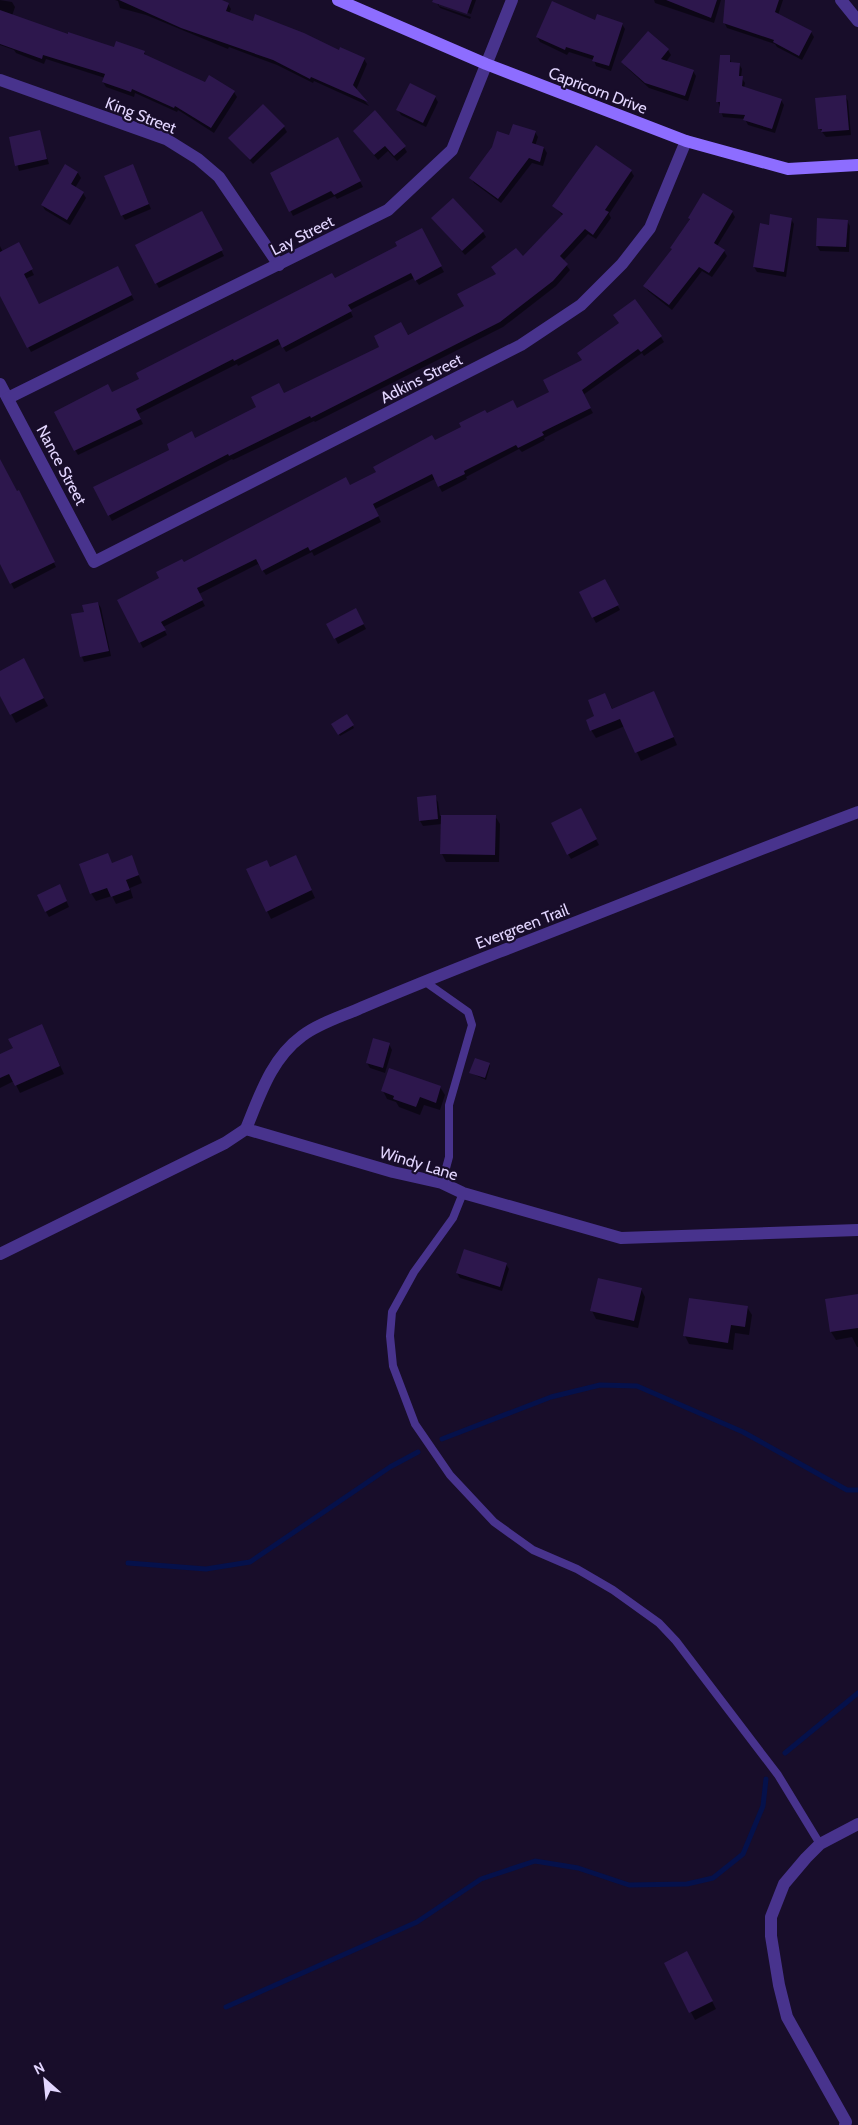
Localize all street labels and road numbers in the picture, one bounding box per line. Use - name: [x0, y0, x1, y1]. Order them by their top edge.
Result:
- street label: Capricorn Drive: [546, 63, 650, 118]
- street label: King Street: [103, 93, 180, 138]
- street label: Lay Street: [268, 211, 337, 259]
- street label: Adkins Street: [377, 349, 466, 407]
- street label: Nance Street: [33, 422, 91, 509]
- street label: Evergreen Trail: [473, 900, 572, 953]
- street label: Windy Lane: [377, 1143, 460, 1184]

